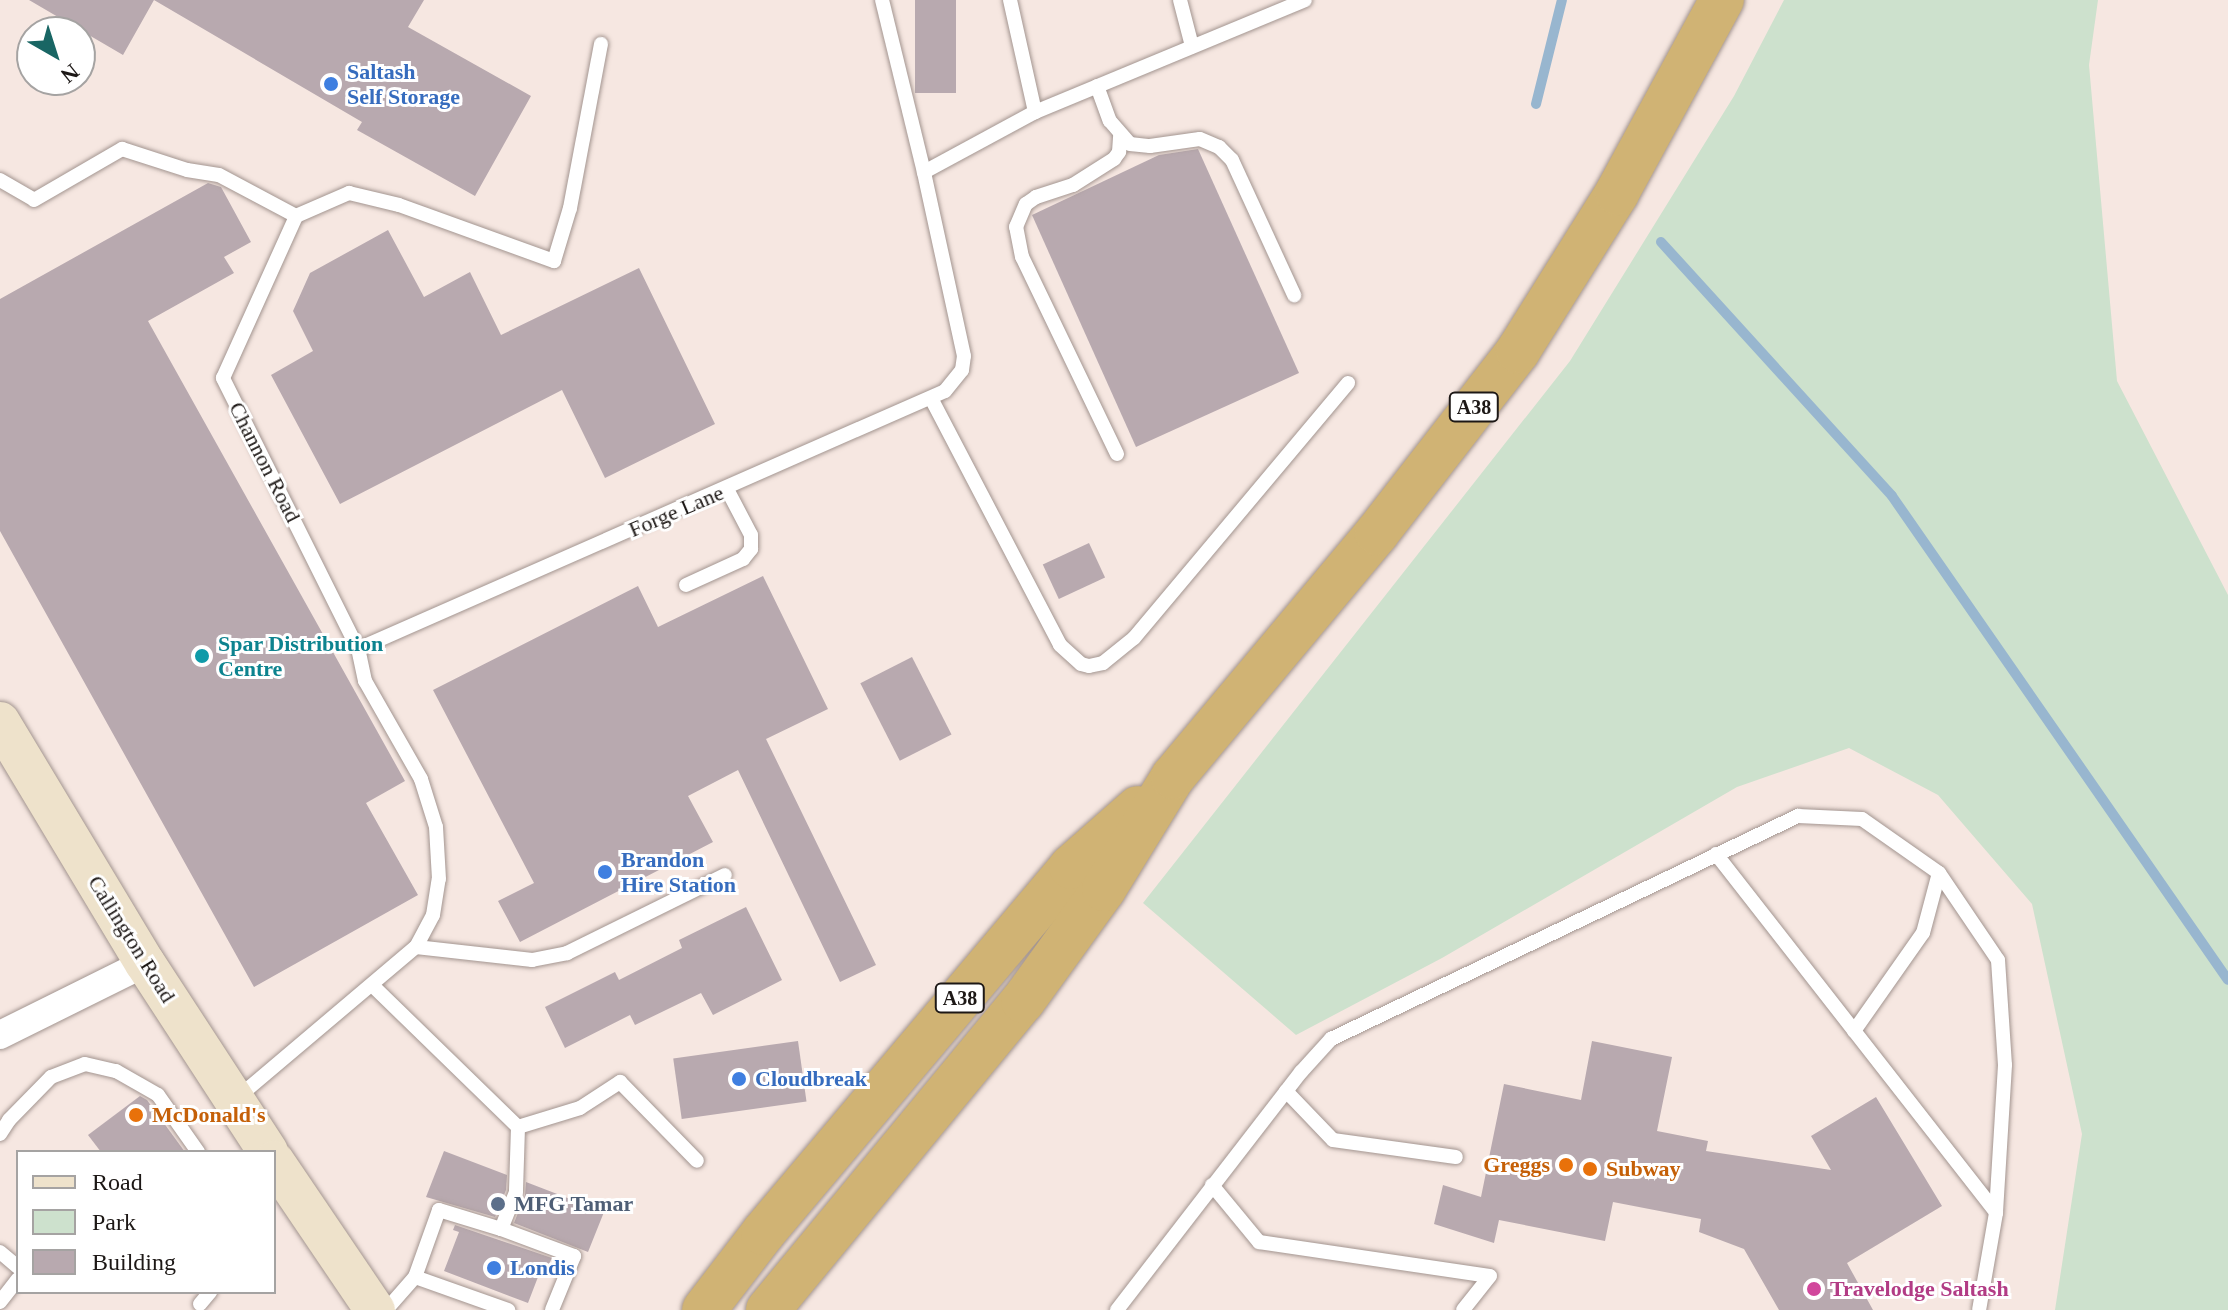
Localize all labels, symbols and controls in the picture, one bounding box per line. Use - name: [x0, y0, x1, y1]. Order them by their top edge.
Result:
- north arrow: [16, 16, 96, 96]
- place label: Saltash Self Storage: [347, 58, 460, 110]
- text: N: [56, 59, 84, 88]
- marker: Saltash Self Storage: [322, 75, 340, 93]
- road number: A38: [1448, 391, 1500, 423]
- street label: Channon Road: [223, 397, 307, 527]
- street label: Forge Lane: [625, 479, 727, 543]
- place label: Spar Distribution Centre: [218, 630, 384, 682]
- marker: Spar Distribution Centre: [193, 647, 211, 665]
- place label: Brandon Hire Station: [621, 846, 736, 898]
- marker: Brandon Hire Station: [596, 863, 614, 881]
- street label: Callington Road: [82, 871, 182, 1007]
- road number: A38: [934, 982, 986, 1014]
- place label: Cloudbreak: [755, 1066, 867, 1092]
- marker: Cloudbreak: [730, 1070, 748, 1088]
- place label: McDonald's: [152, 1102, 266, 1128]
- marker: McDonald's: [127, 1106, 145, 1124]
- legend: [16, 1150, 276, 1294]
- place label: Greggs: [1483, 1152, 1550, 1178]
- marker: Greggs: [1557, 1156, 1575, 1174]
- place label: Subway: [1606, 1156, 1681, 1182]
- marker: Subway: [1581, 1160, 1599, 1178]
- text: Road: [92, 1169, 143, 1195]
- place label: MFG Tamar: [514, 1191, 634, 1217]
- marker: MFG Tamar: [489, 1195, 507, 1213]
- text: Park: [92, 1209, 136, 1235]
- text: Building: [92, 1249, 176, 1275]
- place label: Londis: [510, 1255, 575, 1281]
- marker: Londis: [485, 1259, 503, 1277]
- place label: Travelodge Saltash: [1830, 1276, 2009, 1302]
- marker: Travelodge Saltash: [1805, 1280, 1823, 1298]

